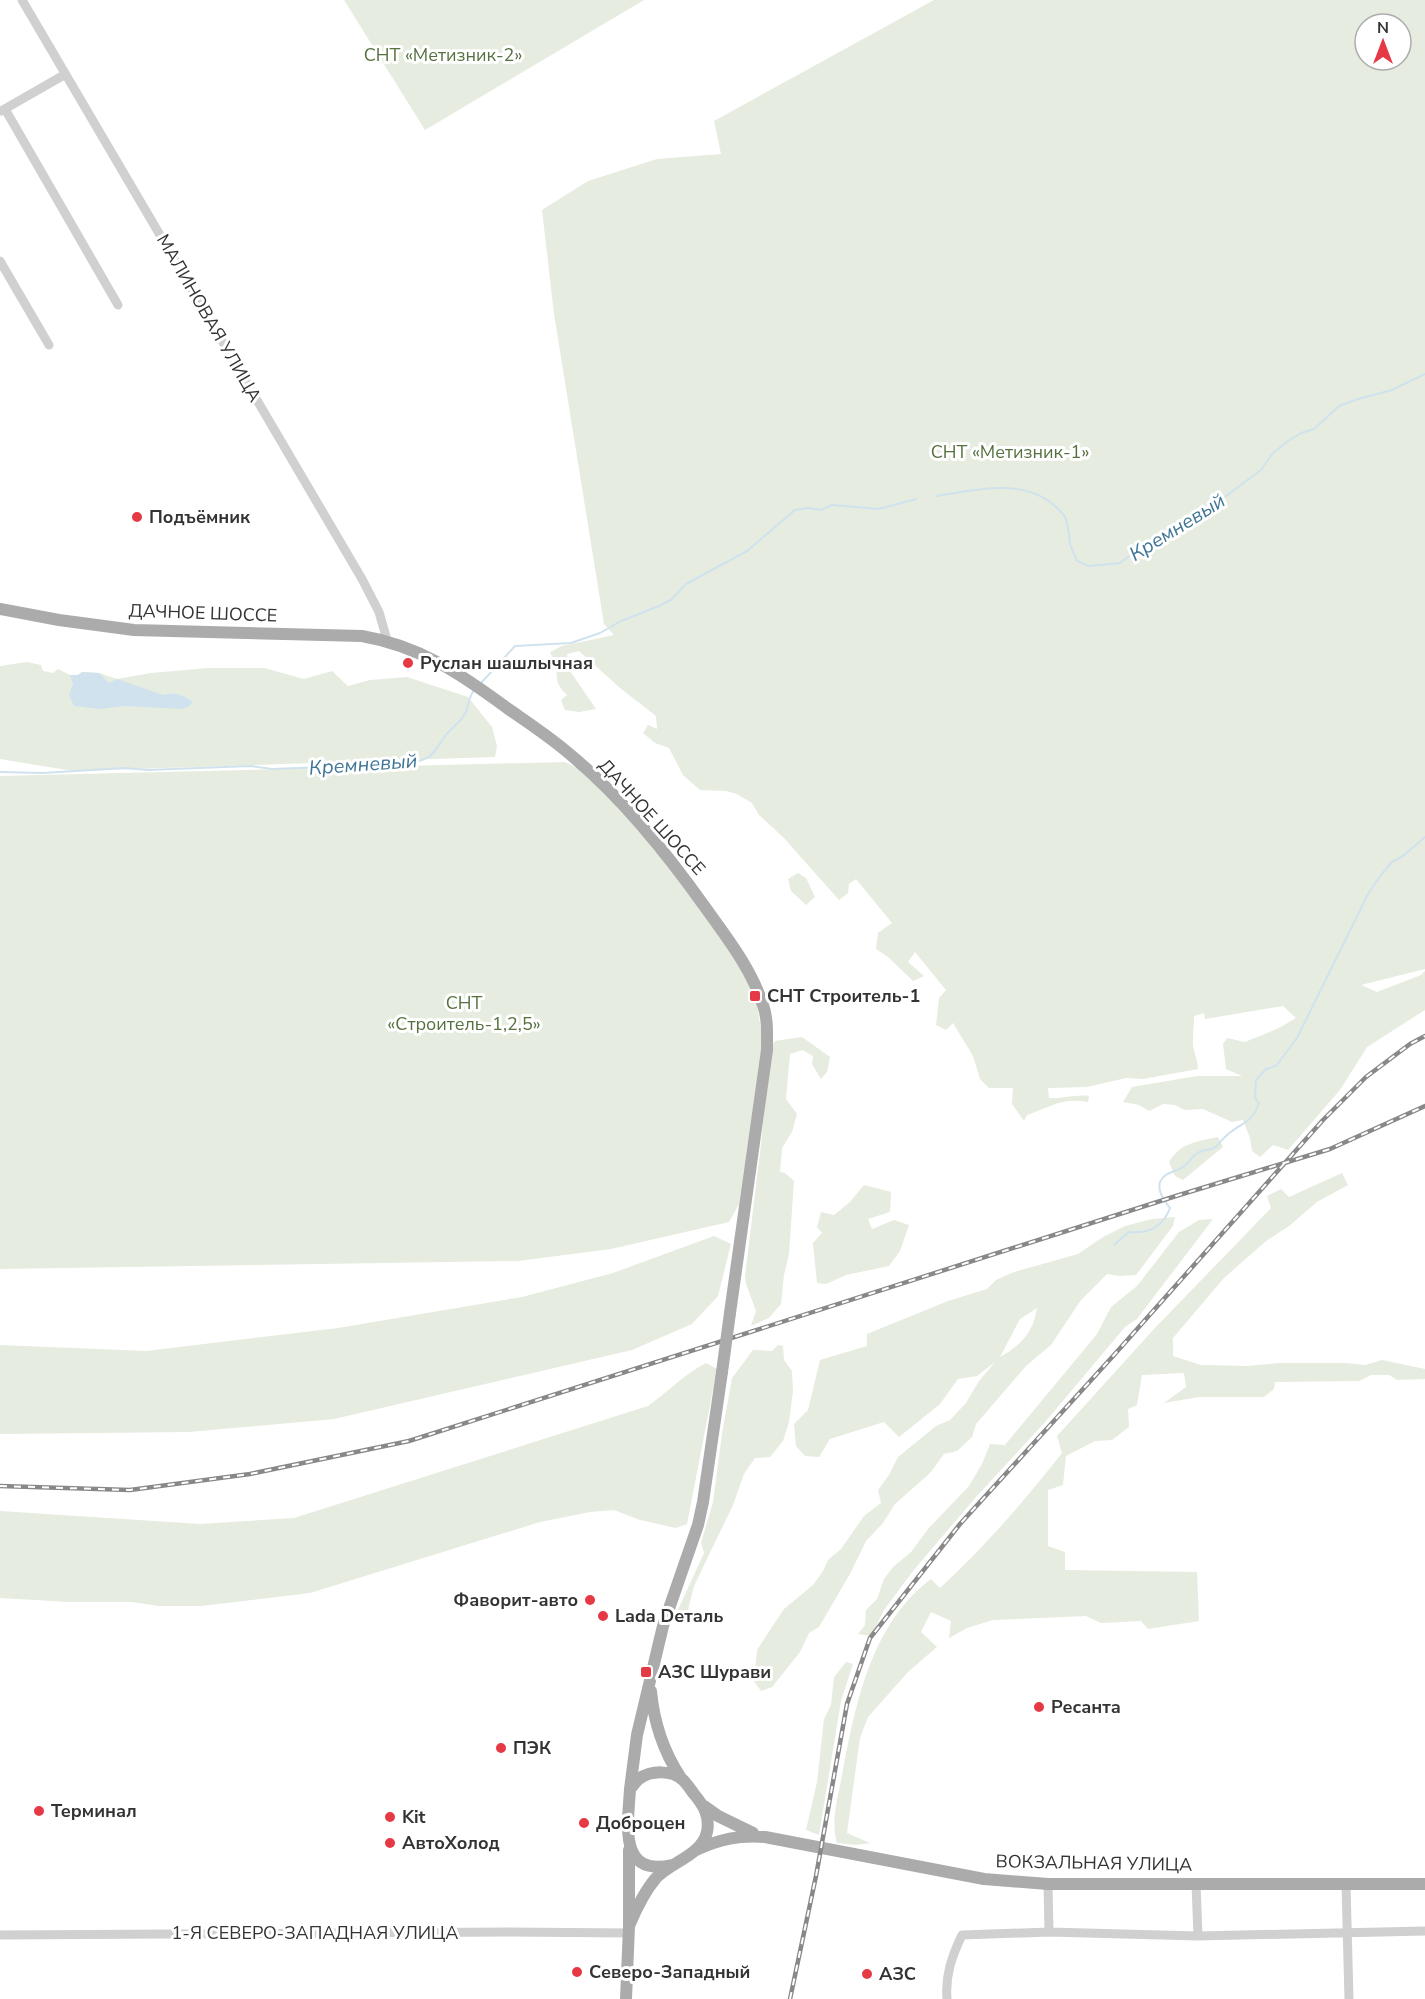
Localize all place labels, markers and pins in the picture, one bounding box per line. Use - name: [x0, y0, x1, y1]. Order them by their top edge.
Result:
- place label: Подъёмник: [149, 505, 251, 529]
- marker: Подъёмник: [130, 510, 144, 524]
- place label: Руслан шашлычная: [420, 651, 593, 675]
- marker: Руслан шашлычная: [401, 656, 415, 670]
- place label: СНТ Строитель-1: [767, 984, 920, 1008]
- marker: СНТ Строитель-1: [748, 989, 762, 1003]
- place label: Фаворит-авто: [453, 1588, 578, 1612]
- marker: Фаворит-авто: [583, 1593, 597, 1607]
- place label: Lada Dеталь: [615, 1604, 724, 1628]
- marker: Lada Dеталь: [596, 1609, 610, 1623]
- place label: АЗС Шурави: [658, 1660, 771, 1684]
- marker: АЗС Шурави: [639, 1665, 653, 1679]
- place label: Ресанта: [1051, 1695, 1121, 1719]
- marker: Ресанта: [1032, 1700, 1046, 1714]
- place label: ПЭК: [513, 1736, 552, 1760]
- marker: ПЭК: [494, 1741, 508, 1755]
- place label: Терминал: [51, 1799, 137, 1823]
- marker: Терминал: [32, 1804, 46, 1818]
- place label: Kit: [402, 1805, 426, 1829]
- marker: Kit: [383, 1810, 397, 1824]
- place label: Доброцен: [596, 1811, 685, 1835]
- marker: Доброцен: [577, 1816, 591, 1830]
- place label: АвтоХолод: [402, 1831, 500, 1855]
- marker: АвтоХолод: [383, 1836, 397, 1850]
- place label: Северо-Западный: [589, 1960, 750, 1984]
- place label: АЗС: [879, 1962, 916, 1986]
- marker: Северо-Западный: [570, 1965, 584, 1979]
- marker: АЗС: [860, 1967, 874, 1981]

